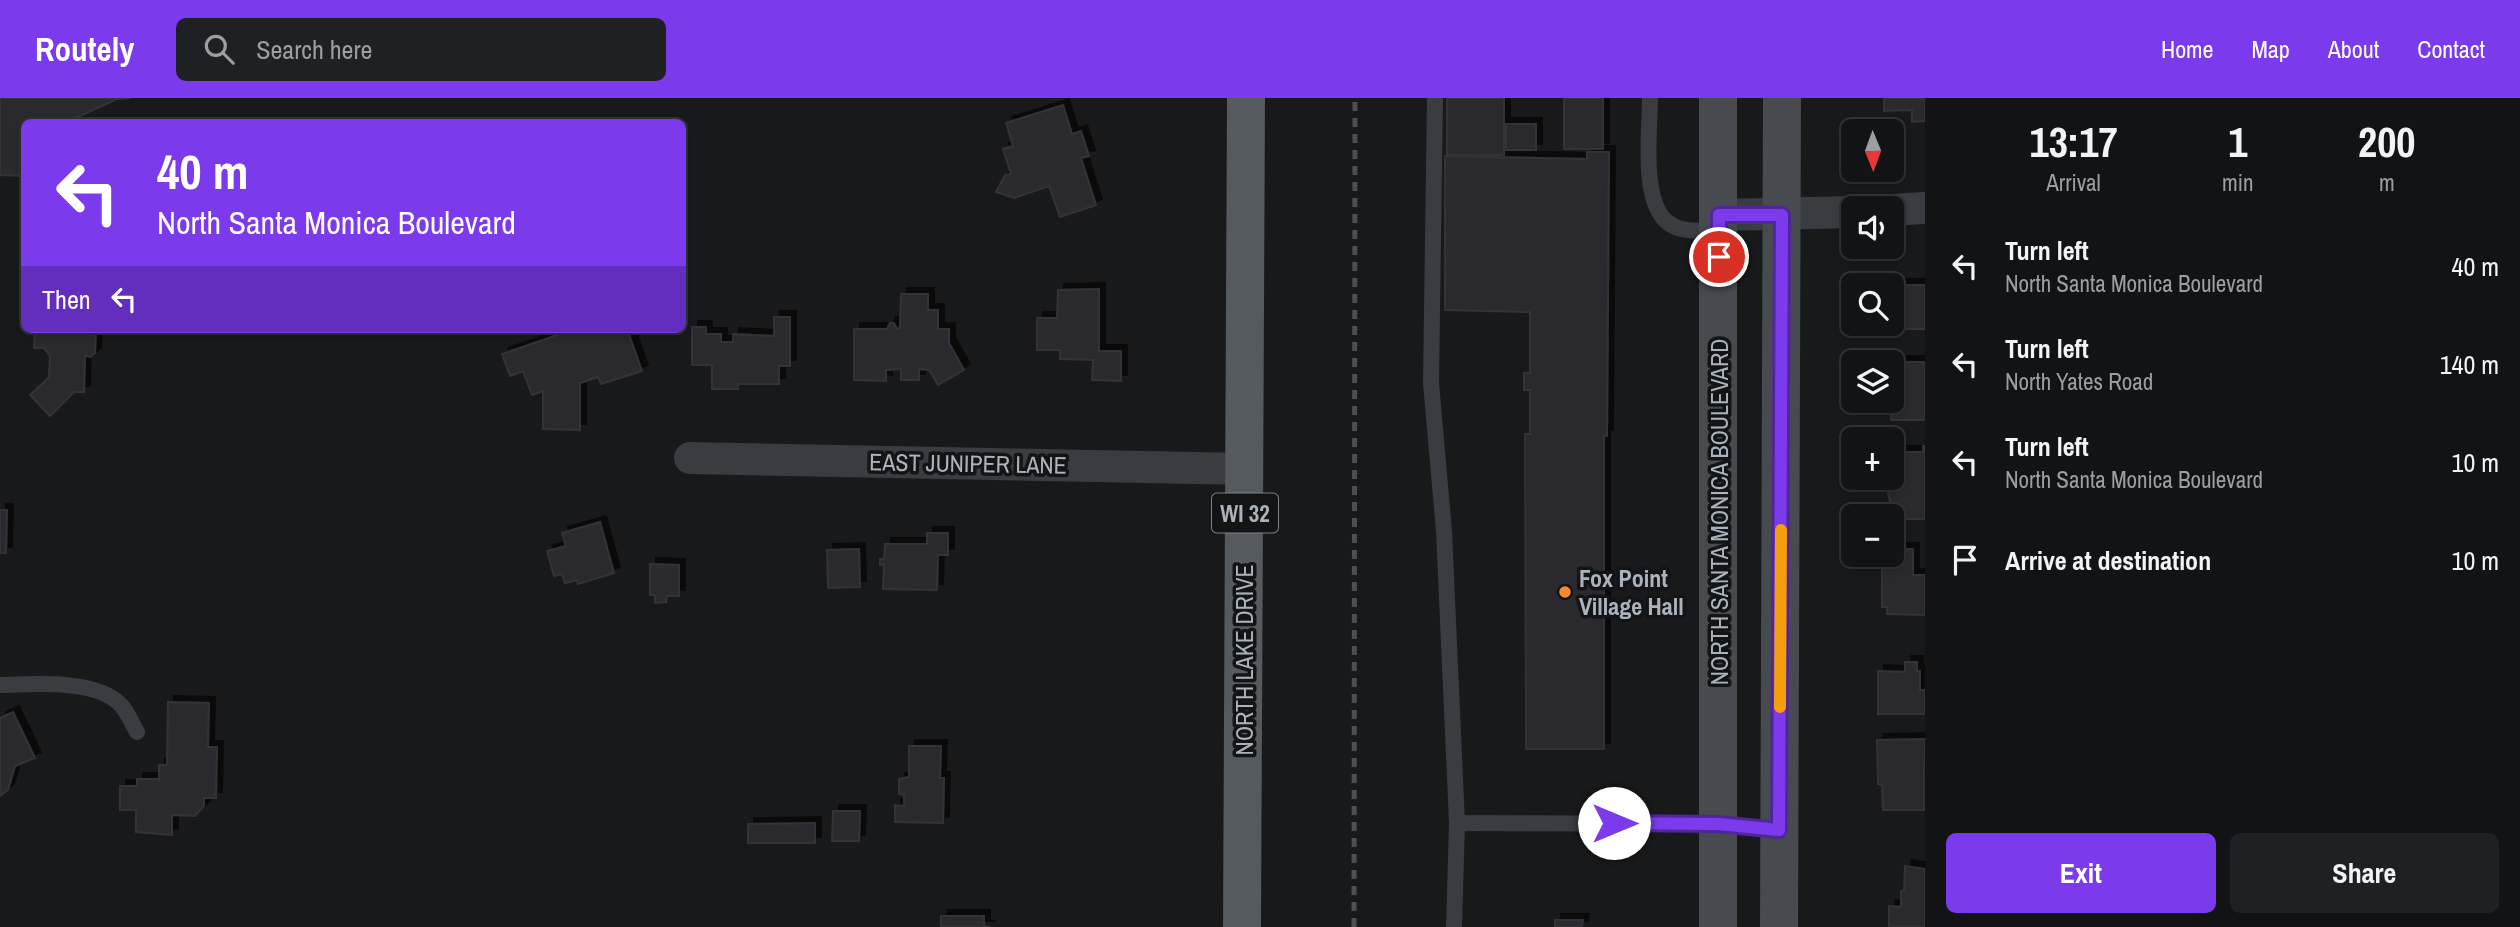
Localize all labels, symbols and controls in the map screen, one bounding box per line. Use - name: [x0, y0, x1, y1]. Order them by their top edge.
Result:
- search box: [176, 18, 666, 81]
- text: Routely: [35, 27, 134, 71]
- icon: search: [200, 30, 238, 68]
- text: Search here: [256, 32, 372, 67]
- text: Home: [2161, 33, 2213, 65]
- text: Map: [2251, 33, 2290, 65]
- text: About: [2328, 33, 2379, 65]
- text: Contact: [2417, 33, 2485, 65]
- text: 13:17: [2030, 114, 2118, 170]
- text: 1: [2228, 114, 2247, 170]
- text: 200: [2358, 114, 2416, 170]
- north arrow: [1841, 119, 1904, 182]
- map controls: [1841, 119, 1904, 567]
- text: 40 m: [157, 138, 249, 204]
- icon: left: [42, 147, 133, 238]
- text: Arrival: [2046, 167, 2101, 198]
- text: min: [2222, 167, 2254, 198]
- text: m: [2379, 167, 2395, 198]
- button: sound: [1841, 196, 1904, 259]
- text: North Santa Monica Boulevard: [157, 201, 516, 244]
- pin: [1689, 227, 1749, 287]
- text: Turn left: [2005, 233, 2089, 268]
- icon: arrive: [1700, 238, 1738, 276]
- icon: left: [1946, 247, 1984, 285]
- text: 40 m: [2452, 249, 2499, 284]
- text: North Santa Monica Boulevard: [2005, 268, 2263, 299]
- button: search: [1841, 273, 1904, 336]
- icon: left: [105, 280, 143, 318]
- text: Then: [42, 282, 91, 317]
- text: Turn left: [2005, 331, 2089, 366]
- street label: NORTH SANTA MONICA BOULEVARD: [1703, 339, 1735, 685]
- icon: left: [1946, 345, 1984, 383]
- text: 140 m: [2440, 347, 2499, 382]
- button: layers: [1841, 350, 1904, 413]
- text: North Yates Road: [2005, 366, 2153, 397]
- button: +: [1841, 427, 1904, 490]
- text: Turn left: [2005, 429, 2089, 464]
- icon: left: [1946, 443, 1984, 481]
- street label: EAST JUNIPER LANE: [869, 445, 1067, 481]
- text: 10 m: [2452, 445, 2499, 480]
- text: North Santa Monica Boulevard: [2005, 464, 2263, 495]
- road number: WI 32: [1212, 494, 1278, 532]
- button: −: [1841, 504, 1904, 567]
- icon: arrive: [1946, 541, 1984, 579]
- text: Arrive at destination: [2005, 543, 2211, 578]
- text: 10 m: [2452, 543, 2499, 578]
- place label: Fox Point Village Hall: [1579, 562, 1684, 622]
- street label: NORTH LAKE DRIVE: [1228, 564, 1260, 756]
- marker: Fox Point Village Hall: [1557, 584, 1573, 600]
- position arrow: [1577, 786, 1651, 860]
- button: Exit: [1946, 833, 2216, 913]
- button: Share: [2230, 833, 2499, 913]

